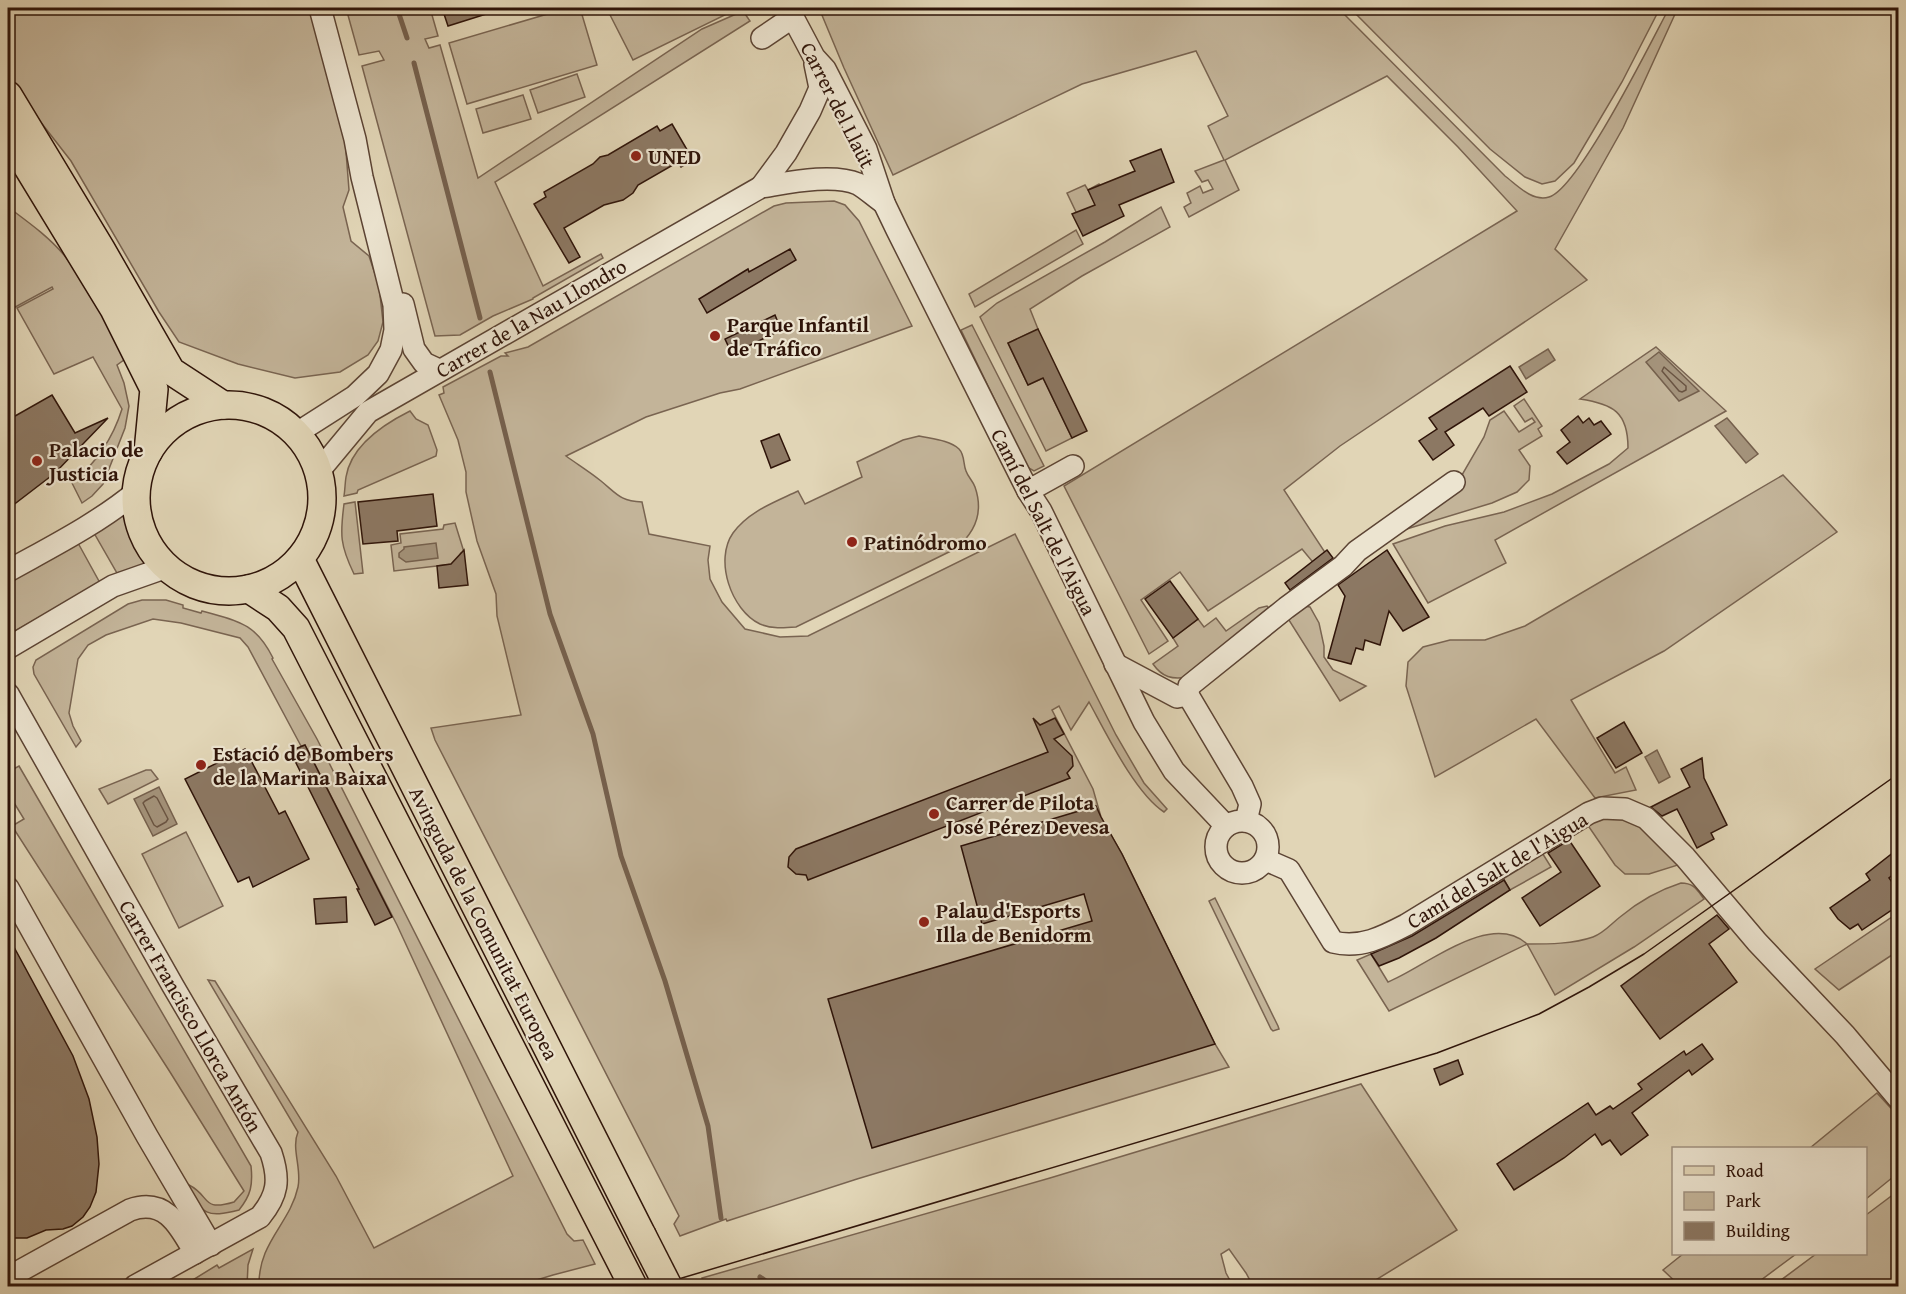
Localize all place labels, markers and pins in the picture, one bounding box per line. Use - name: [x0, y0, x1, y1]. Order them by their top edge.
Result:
- place label: UNED: [648, 141, 701, 172]
- marker: UNED: [629, 149, 643, 163]
- place label: Parque Infantil de Tráfico: [727, 309, 869, 364]
- marker: Parque Infantil de Tráfico: [708, 329, 722, 343]
- place label: Palacio de Justicia: [46, 434, 144, 489]
- marker: Palacio de Justicia: [30, 454, 44, 468]
- place label: Patinódromo: [864, 527, 987, 558]
- marker: Patinódromo: [845, 535, 859, 549]
- place label: Estació de Bombers de la Marina Baixa: [213, 738, 394, 793]
- marker: Estació de Bombers de la Marina Baixa: [194, 758, 208, 772]
- place label: Carrer de Pilota José Pérez Devesa: [943, 787, 1110, 842]
- marker: Carrer de Pilota José Pérez Devesa: [927, 807, 941, 821]
- place label: Palau d'Esports Illa de Benidorm: [936, 895, 1092, 950]
- marker: Palau d'Esports Illa de Benidorm: [917, 915, 931, 929]

